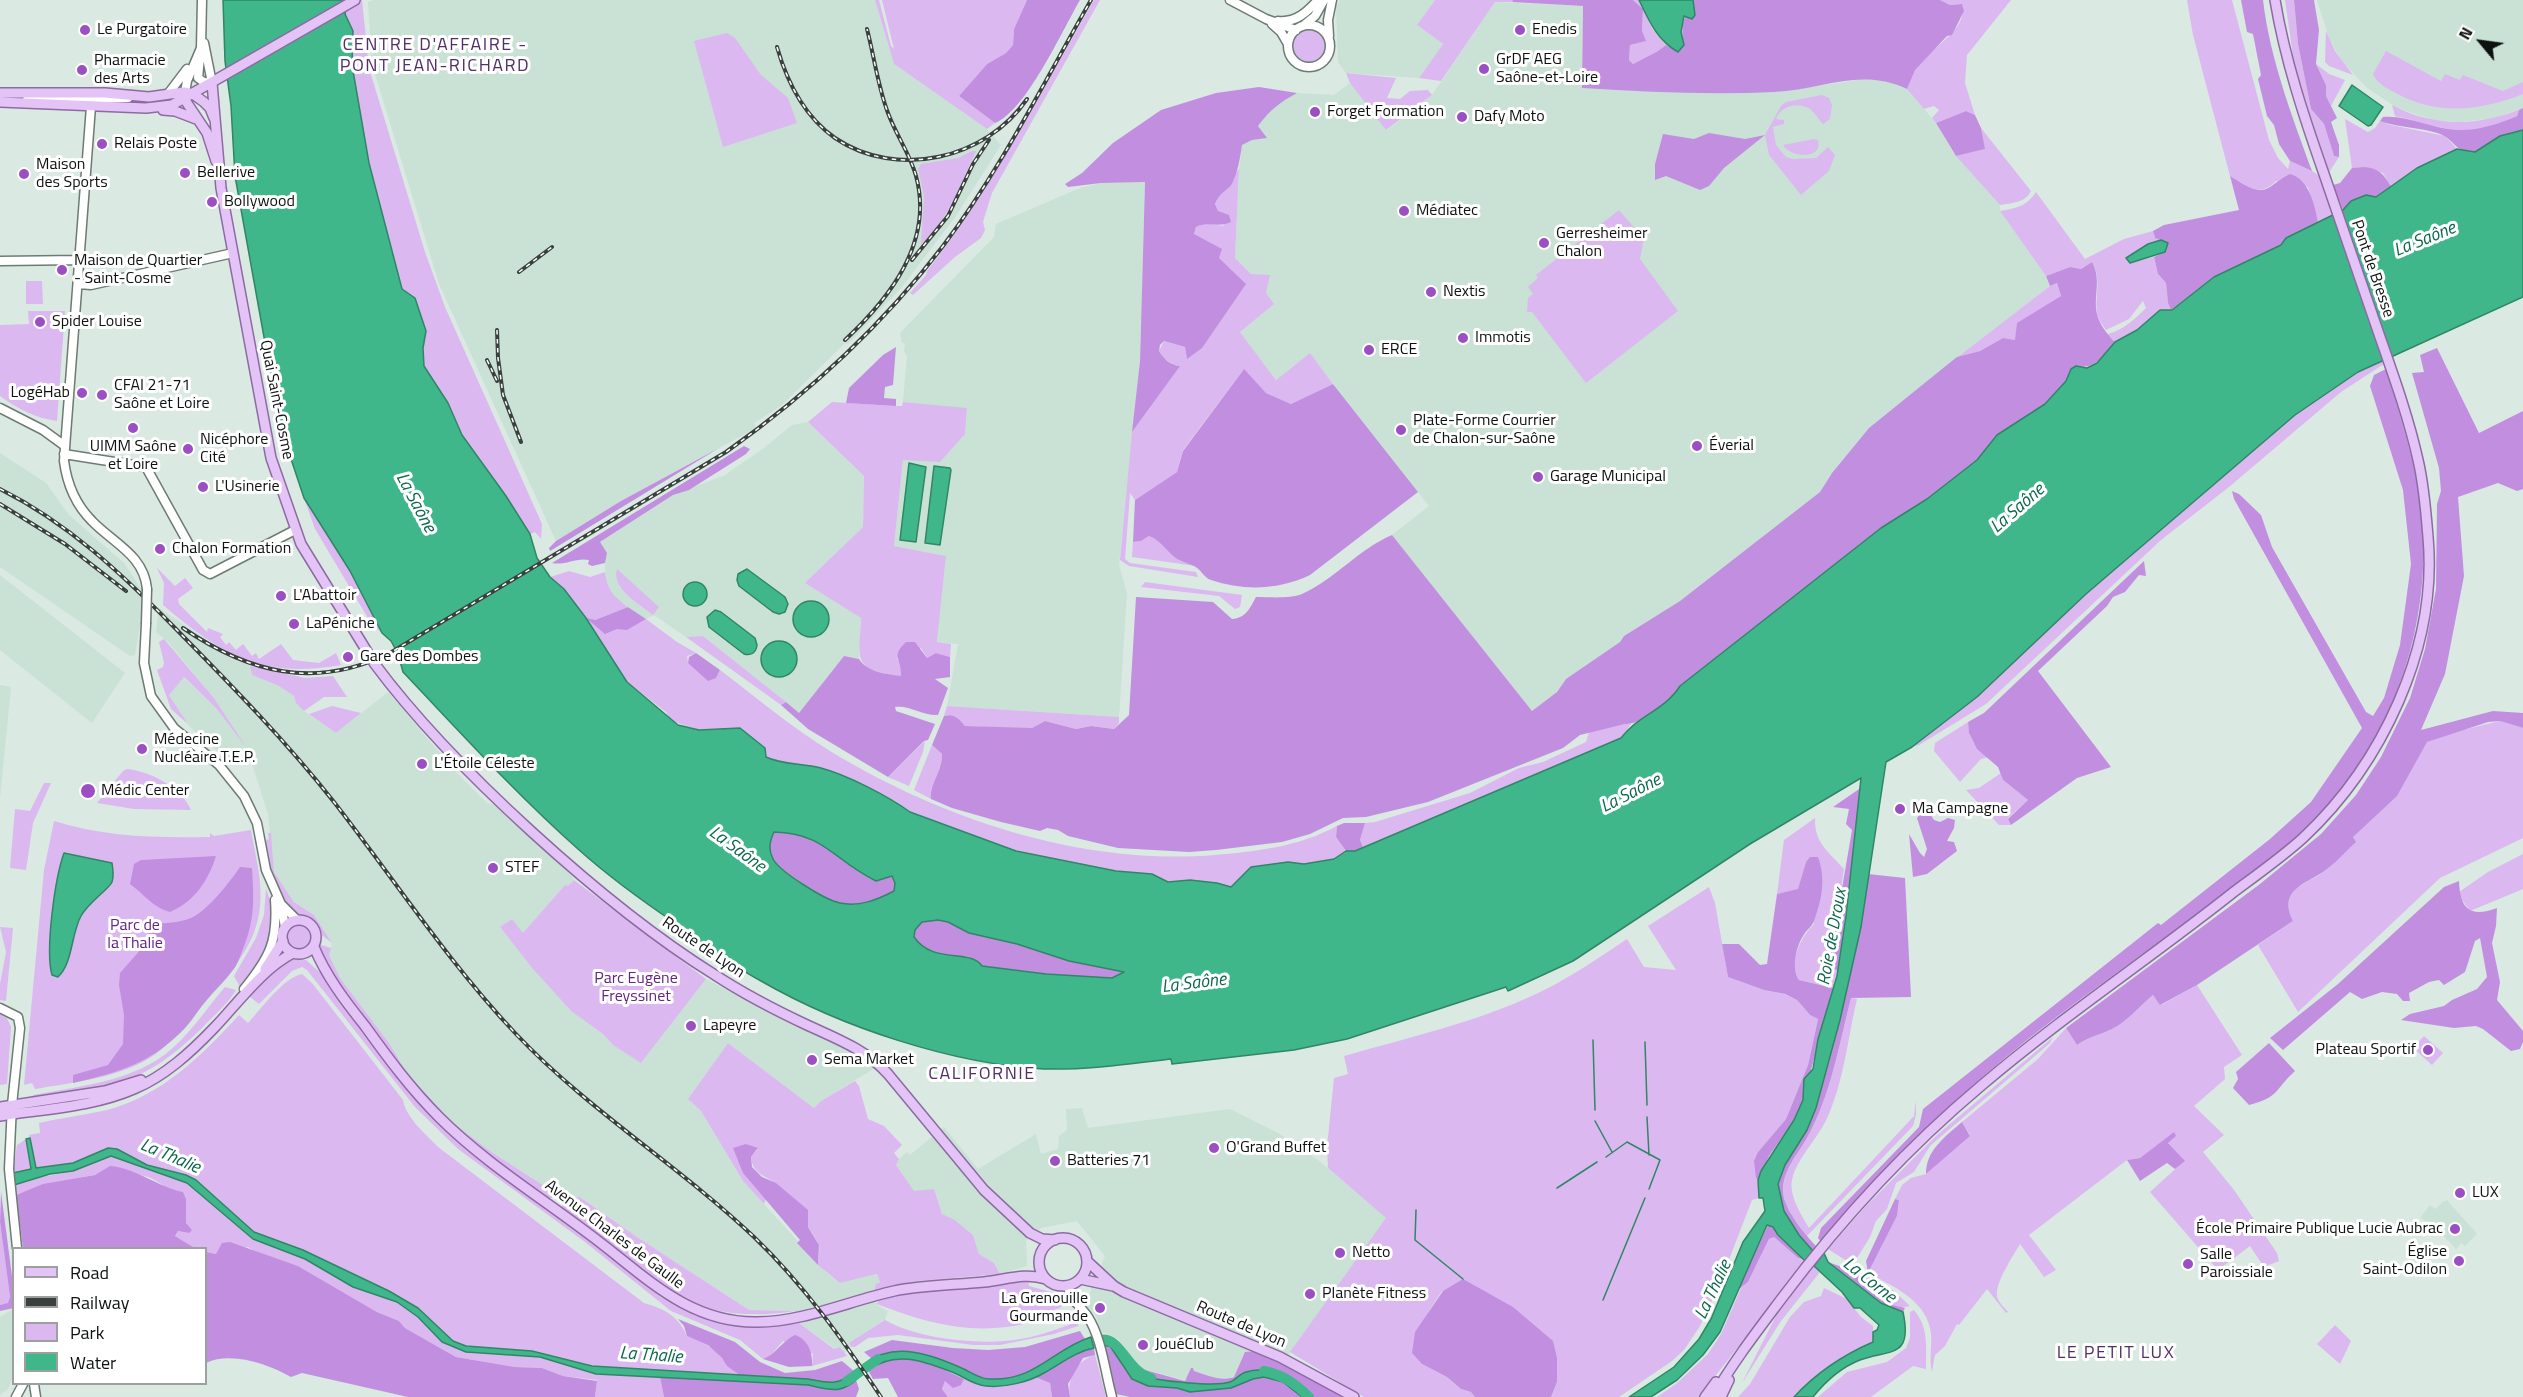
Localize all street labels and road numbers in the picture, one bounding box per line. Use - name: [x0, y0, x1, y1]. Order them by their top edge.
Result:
- street label: Pont de Bresse: [2346, 218, 2398, 320]
- street label: Quai Saint-Cosme: [255, 339, 297, 461]
- street label: Route de Lyon: [658, 913, 748, 983]
- street label: Avenue Charles de Gaulle: [541, 1176, 687, 1294]
- street label: Route de Lyon: [1193, 1298, 1289, 1352]

